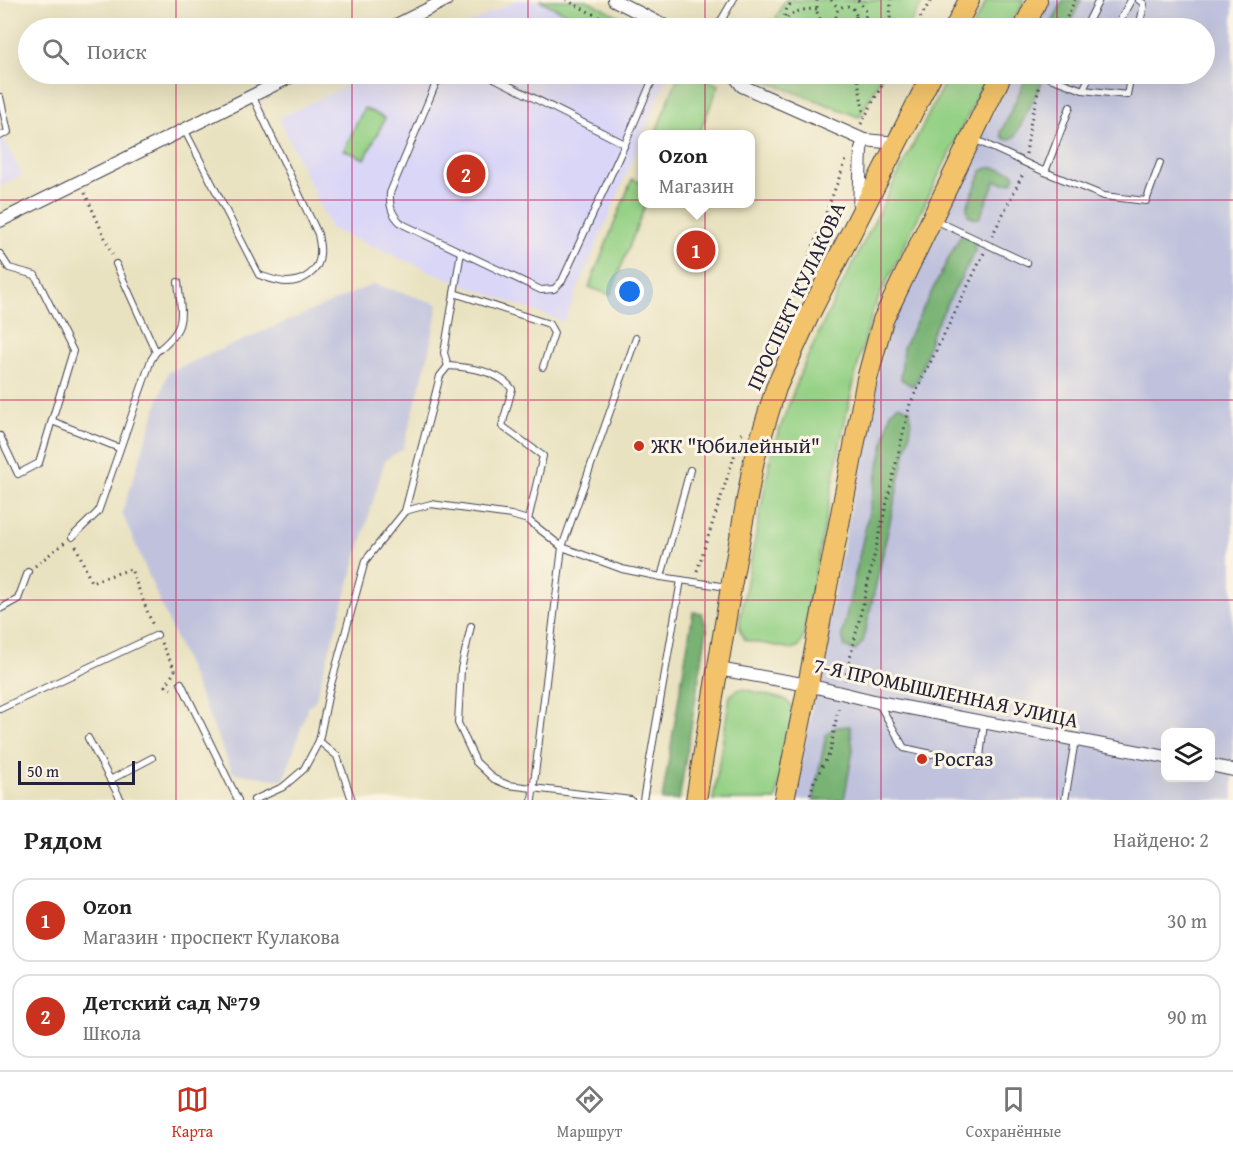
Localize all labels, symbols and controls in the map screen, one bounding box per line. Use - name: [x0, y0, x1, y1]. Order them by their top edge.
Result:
- search box: [18, 18, 1215, 84]
- icon: search: [39, 35, 72, 68]
- text: Поиск: [87, 35, 147, 67]
- popup: [638, 130, 755, 208]
- text: Ozon: [659, 139, 708, 171]
- pin: 2: [446, 152, 486, 196]
- text: Магазин: [659, 171, 734, 200]
- street label: ПРОСПЕКТ КУЛАКОВА: [738, 196, 853, 395]
- pin: 1: [676, 228, 716, 272]
- your location: [615, 277, 644, 306]
- place label: ЖК "Юбилейный": [650, 430, 820, 461]
- marker: ЖК "Юбилейный": [632, 439, 646, 453]
- street label: 7-Я ПРОМЫШЛЕННАЯ УЛИЦА: [811, 649, 1082, 736]
- map controls: [1161, 728, 1215, 782]
- button: layers: [1161, 728, 1215, 782]
- place label: Росгаз: [934, 743, 993, 774]
- marker: Росгаз: [915, 752, 929, 766]
- scale bar: [18, 758, 135, 786]
- text: 50 m: [27, 759, 59, 783]
- text: Рядом: [24, 820, 102, 859]
- text: Найдено: 2: [1113, 825, 1209, 854]
- text: Ozon: [83, 890, 132, 922]
- text: 1: [40, 906, 51, 935]
- text: 30 m: [1167, 906, 1207, 935]
- text: Магазин · проспект Кулакова: [83, 922, 340, 951]
- text: Детский сад №79: [83, 986, 260, 1018]
- text: 2: [40, 1002, 51, 1031]
- text: 90 m: [1167, 1002, 1207, 1031]
- text: Школа: [83, 1018, 141, 1047]
- tab: Карта: [172, 1083, 213, 1143]
- tab: Маршрут: [557, 1083, 622, 1143]
- tab: Сохранённые: [966, 1083, 1061, 1143]

